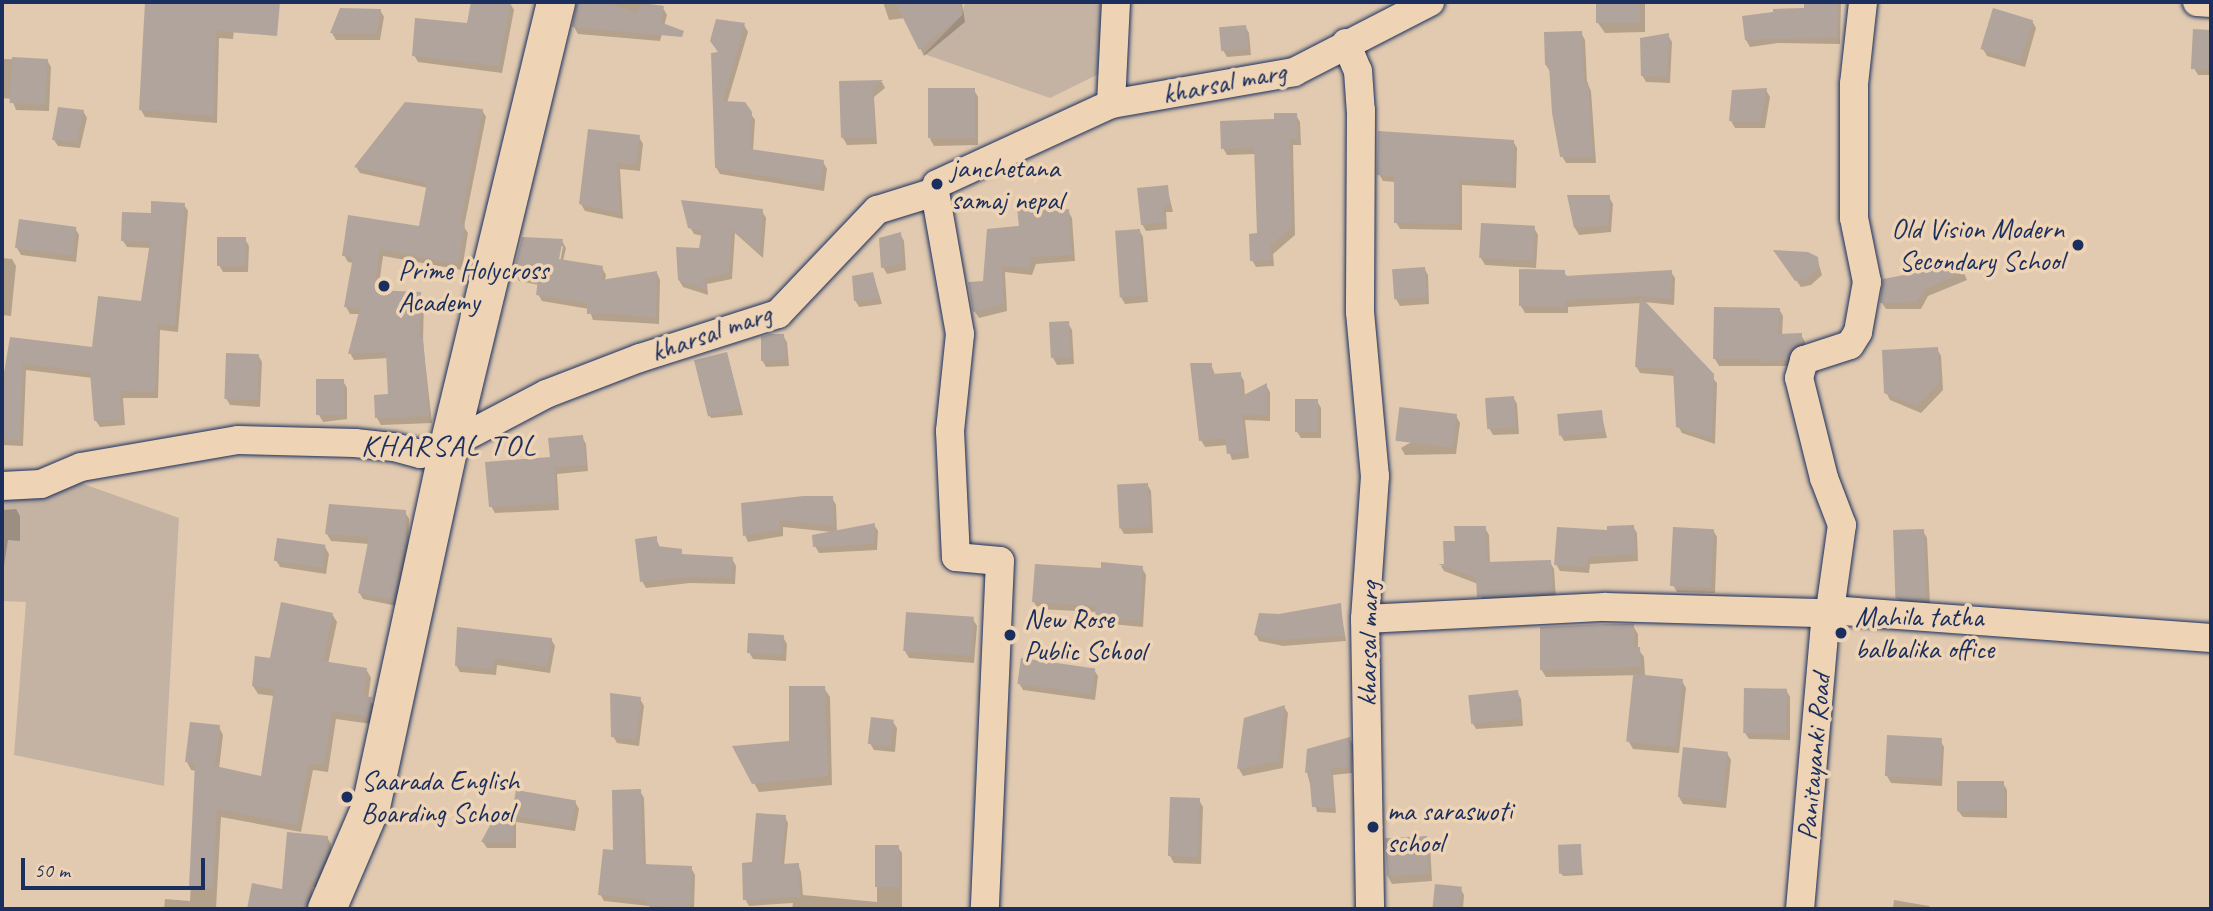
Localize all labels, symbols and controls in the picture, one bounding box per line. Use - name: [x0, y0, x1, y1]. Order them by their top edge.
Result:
- street label: kharsal marg: [1159, 55, 1289, 111]
- place label: janchetana samaj nepal: [951, 151, 1062, 217]
- marker: janchetana samaj nepal: [929, 176, 945, 192]
- place label: Old Vision Modern Secondary School: [1891, 212, 2064, 278]
- marker: Old Vision Modern Secondary School: [2070, 237, 2086, 253]
- place label: Prime Holycross Academy: [398, 253, 549, 319]
- marker: Prime Holycross Academy: [376, 278, 392, 294]
- street label: kharsal marg: [646, 297, 776, 369]
- district label: KHARSAL TOL: [363, 427, 535, 463]
- street label: kharsal marg: [1350, 581, 1386, 707]
- place label: Mahila tatha balbalika office: [1855, 600, 1994, 666]
- place label: New Rose Public School: [1024, 602, 1146, 668]
- marker: Mahila tatha balbalika office: [1833, 625, 1849, 641]
- marker: New Rose Public School: [1002, 627, 1018, 643]
- street label: Panitayanki Road: [1790, 673, 1838, 841]
- place label: Saarada English Boarding School: [361, 764, 519, 830]
- marker: Saarada English Boarding School: [339, 789, 355, 805]
- place label: ma saraswoti school: [1387, 794, 1513, 860]
- marker: ma saraswoti school: [1365, 819, 1381, 835]
- scale bar: [24, 844, 208, 888]
- text: 50 m: [34, 857, 70, 883]

